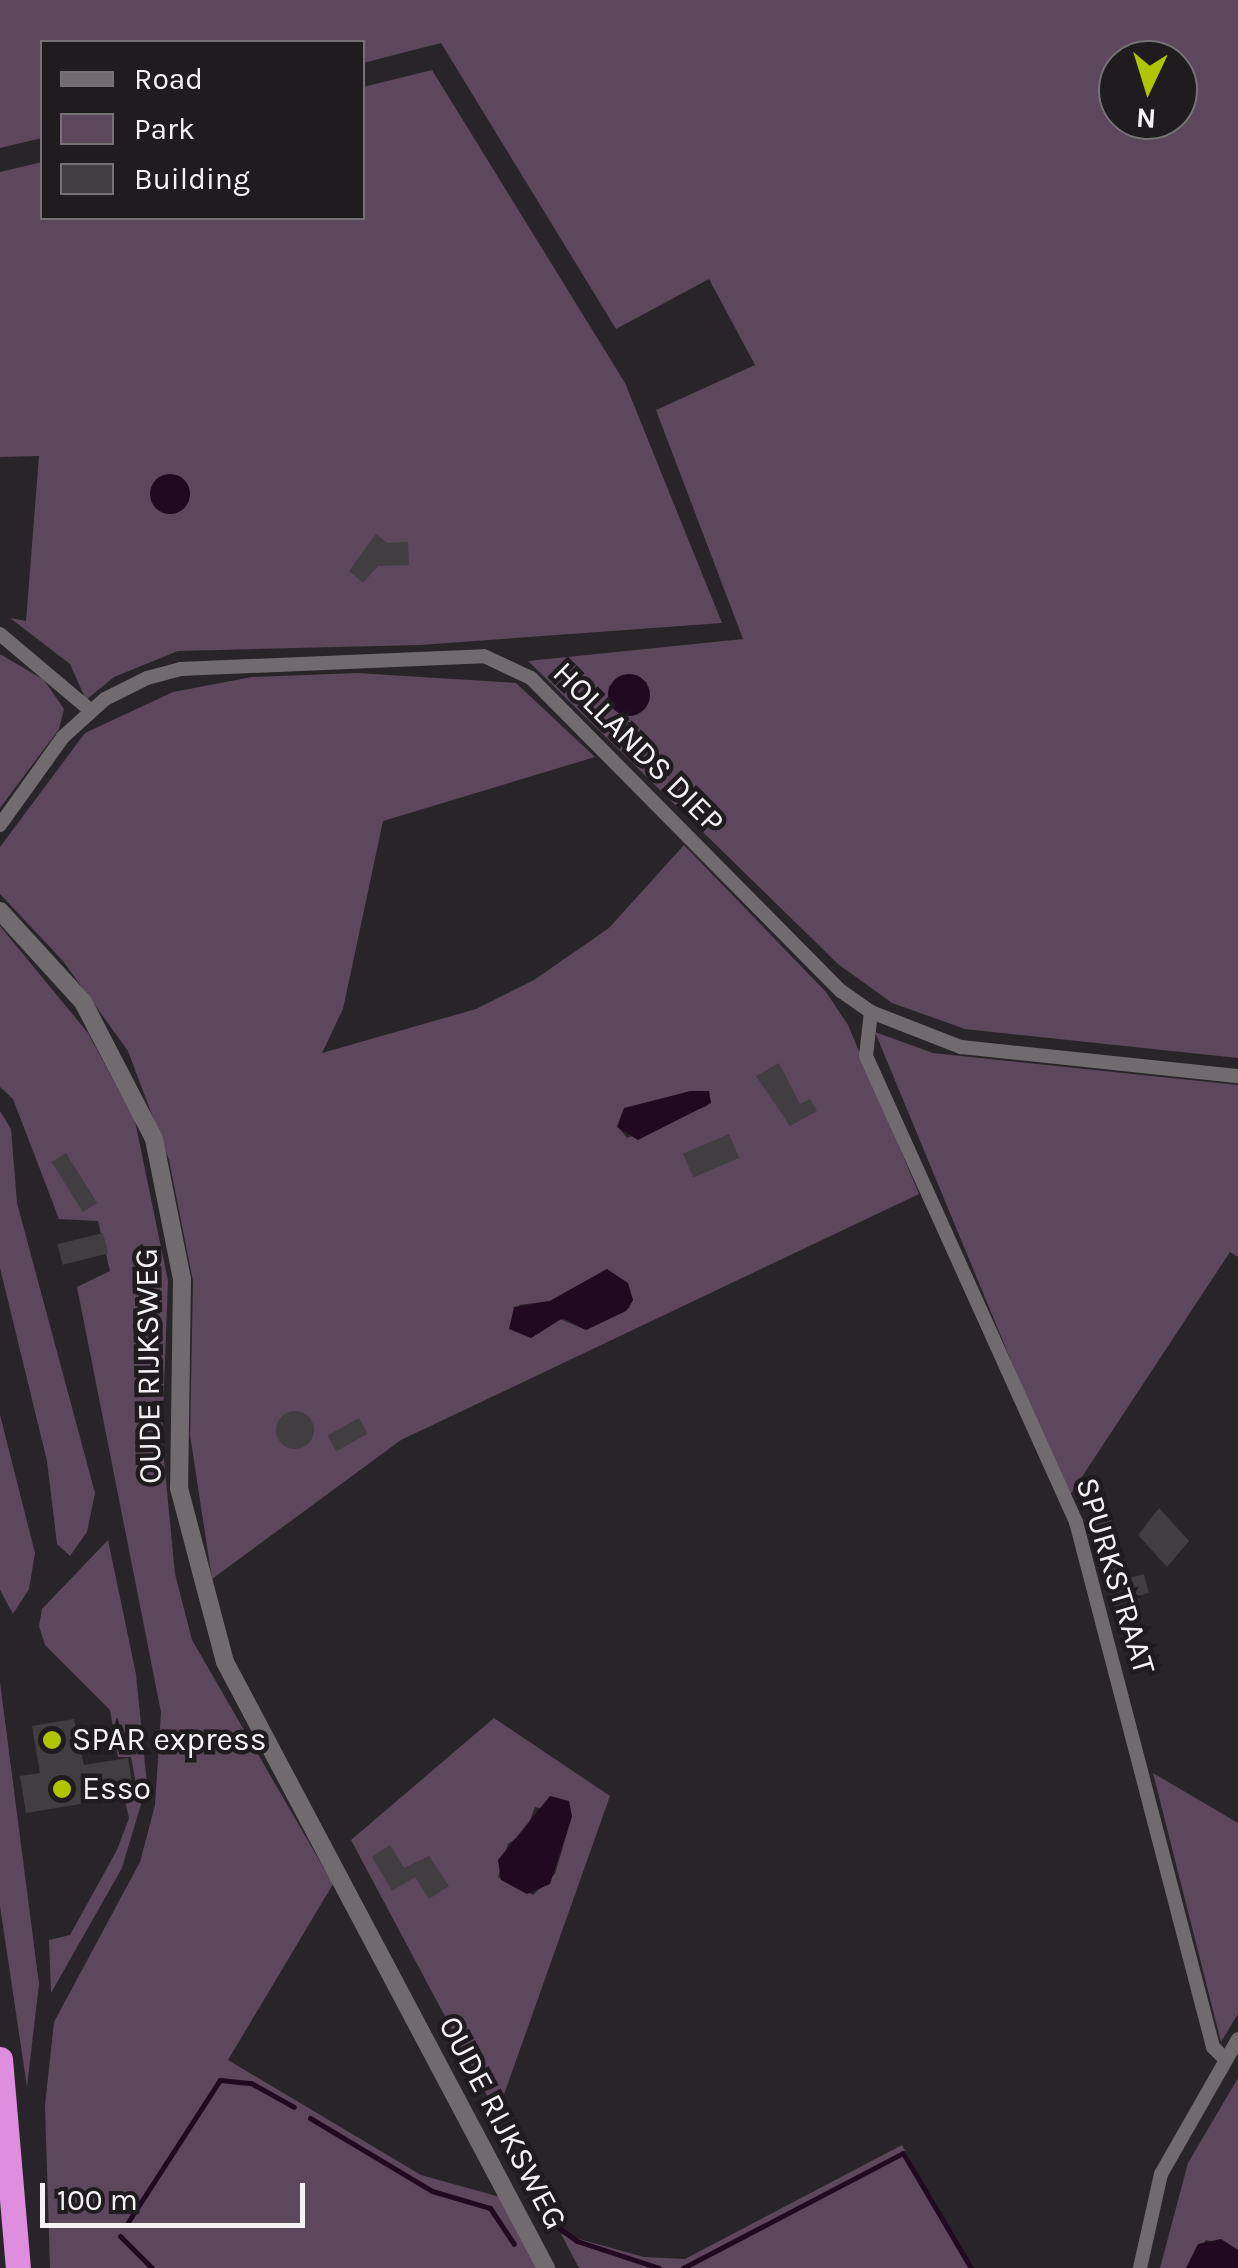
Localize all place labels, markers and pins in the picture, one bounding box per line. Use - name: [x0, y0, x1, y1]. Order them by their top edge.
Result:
- place label: SPAR express: [72, 1721, 267, 1759]
- marker: SPAR express: [41, 1729, 63, 1751]
- place label: Esso: [82, 1770, 151, 1808]
- marker: Esso: [51, 1778, 73, 1800]

